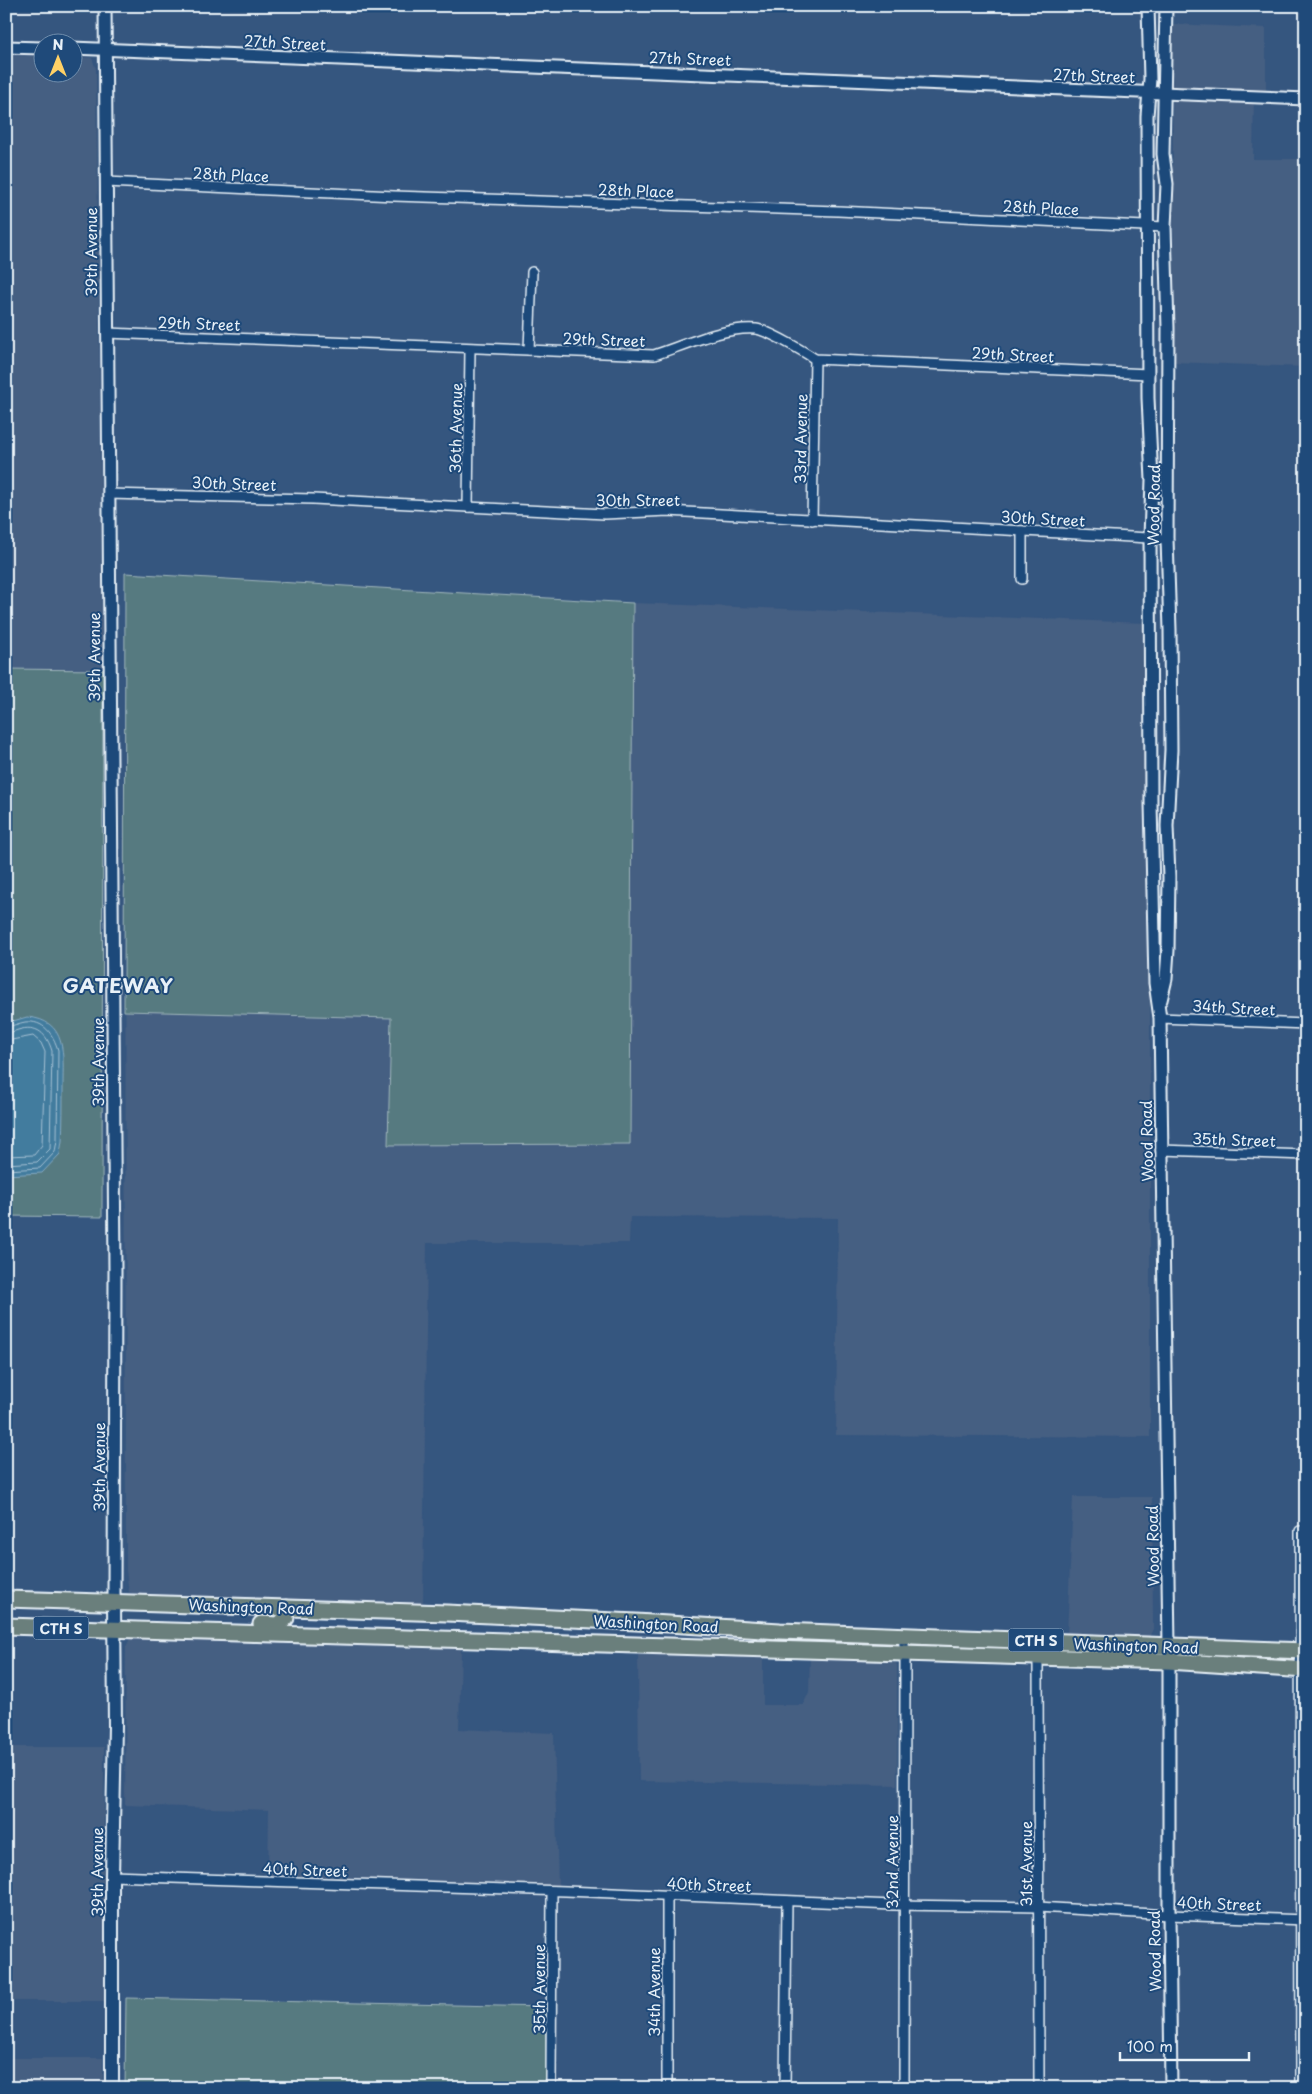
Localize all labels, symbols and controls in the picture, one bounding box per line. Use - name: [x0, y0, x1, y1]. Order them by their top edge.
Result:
- street label: 27th Street: [243, 28, 327, 56]
- north arrow: [32, 32, 82, 82]
- text: N: [52, 34, 64, 55]
- street label: 27th Street: [649, 45, 731, 71]
- street label: 27th Street: [1053, 62, 1135, 88]
- street label: 28th Place: [192, 161, 270, 187]
- street label: 28th Place: [597, 177, 675, 203]
- street label: 28th Place: [1002, 194, 1080, 220]
- street label: 39th Avenue: [79, 207, 102, 297]
- street label: 29th Street: [157, 310, 241, 336]
- street label: 29th Street: [562, 326, 646, 352]
- street label: 29th Street: [971, 340, 1055, 368]
- street label: 36th Avenue: [443, 382, 467, 474]
- street label: 33rd Avenue: [788, 394, 812, 484]
- street label: Wood Road: [1141, 464, 1165, 546]
- street label: 30th Street: [191, 470, 277, 496]
- street label: 30th Street: [596, 488, 680, 511]
- street label: 30th Street: [1000, 504, 1086, 532]
- street label: 39th Avenue: [82, 612, 105, 702]
- district label: GATEWAY: [62, 970, 174, 1000]
- street label: 34th Street: [1192, 993, 1276, 1021]
- street label: 39th Avenue: [86, 1017, 109, 1107]
- street label: Wood Road: [1134, 1100, 1158, 1182]
- street label: 35th Street: [1192, 1126, 1276, 1152]
- street label: 39th Avenue: [87, 1422, 110, 1512]
- street label: Wood Road: [1140, 1505, 1164, 1587]
- street label: Washington Road: [188, 1592, 314, 1620]
- street label: Washington Road: [593, 1608, 719, 1638]
- road number: CTH S: [34, 1616, 88, 1640]
- road number: CTH S: [1008, 1628, 1064, 1652]
- street label: Washington Road: [1073, 1631, 1199, 1659]
- street label: 32nd Avenue: [880, 1815, 903, 1909]
- street label: 31st Avenue: [1014, 1821, 1037, 1907]
- street label: 39th Avenue: [85, 1827, 108, 1917]
- street label: 40th Street: [262, 1856, 348, 1882]
- street label: 40th Street: [666, 1871, 752, 1897]
- street label: 40th Street: [1176, 1890, 1262, 1916]
- street label: Wood Road: [1142, 1910, 1166, 1992]
- street label: 35th Avenue: [527, 1944, 550, 2034]
- street label: 34th Avenue: [642, 1947, 665, 2037]
- scale bar: [1120, 2029, 1248, 2061]
- text: 100 m: [1127, 2034, 1173, 2057]

